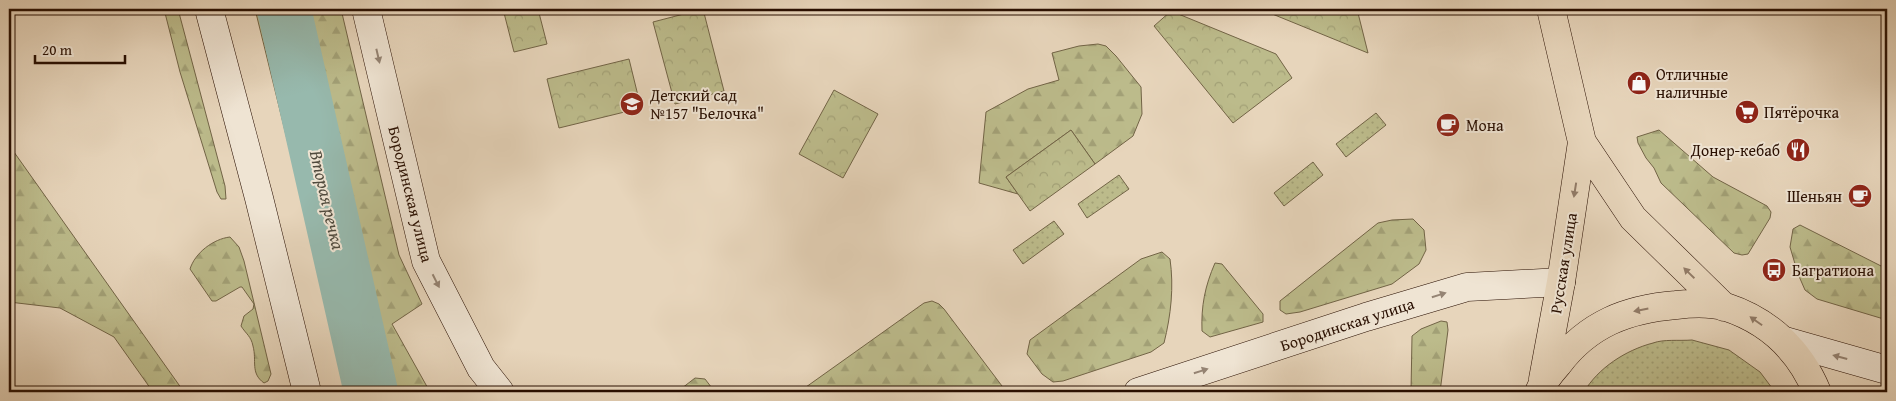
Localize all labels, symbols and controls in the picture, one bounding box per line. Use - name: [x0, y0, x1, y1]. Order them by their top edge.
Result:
- scale bar: [35, 32, 125, 64]
- text: 20 m: [42, 39, 73, 60]
- one-way arrow: [374, 49, 382, 64]
- place label: Отличные наличные: [1656, 62, 1728, 104]
- shop icon: Отличные наличные: [1626, 70, 1652, 96]
- place label: Детский сад №157 "Белочка": [649, 83, 764, 125]
- school or university icon: Детский сад №157 "Белочка": [619, 91, 645, 117]
- supermarket icon: Пятёрочка: [1734, 99, 1760, 125]
- place label: Пятёрочка: [1764, 100, 1839, 124]
- cafe icon: Мона: [1435, 112, 1461, 138]
- place label: Мона: [1466, 113, 1504, 137]
- street label: Бородинская улица: [382, 123, 440, 265]
- restaurant icon: Донер-кебаб: [1785, 137, 1811, 163]
- place label: Донер-кебаб: [1690, 138, 1780, 162]
- water label: Вторая речка: [303, 147, 352, 253]
- one-way arrow: [1570, 182, 1578, 198]
- cafe icon: Шеньян: [1847, 183, 1873, 209]
- place label: Шеньян: [1787, 184, 1842, 208]
- street label: Русская улица: [1543, 211, 1583, 315]
- bus stop icon: Багратиона: [1761, 257, 1787, 283]
- place label: Багратиона: [1792, 258, 1874, 282]
- one-way arrow: [1683, 267, 1695, 279]
- one-way arrow: [432, 273, 440, 288]
- one-way arrow: [1432, 290, 1447, 298]
- street label: Бородинская улица: [1277, 291, 1417, 357]
- one-way arrow: [1633, 306, 1649, 314]
- one-way arrow: [1749, 316, 1763, 326]
- one-way arrow: [1833, 352, 1848, 360]
- one-way arrow: [1194, 367, 1209, 375]

